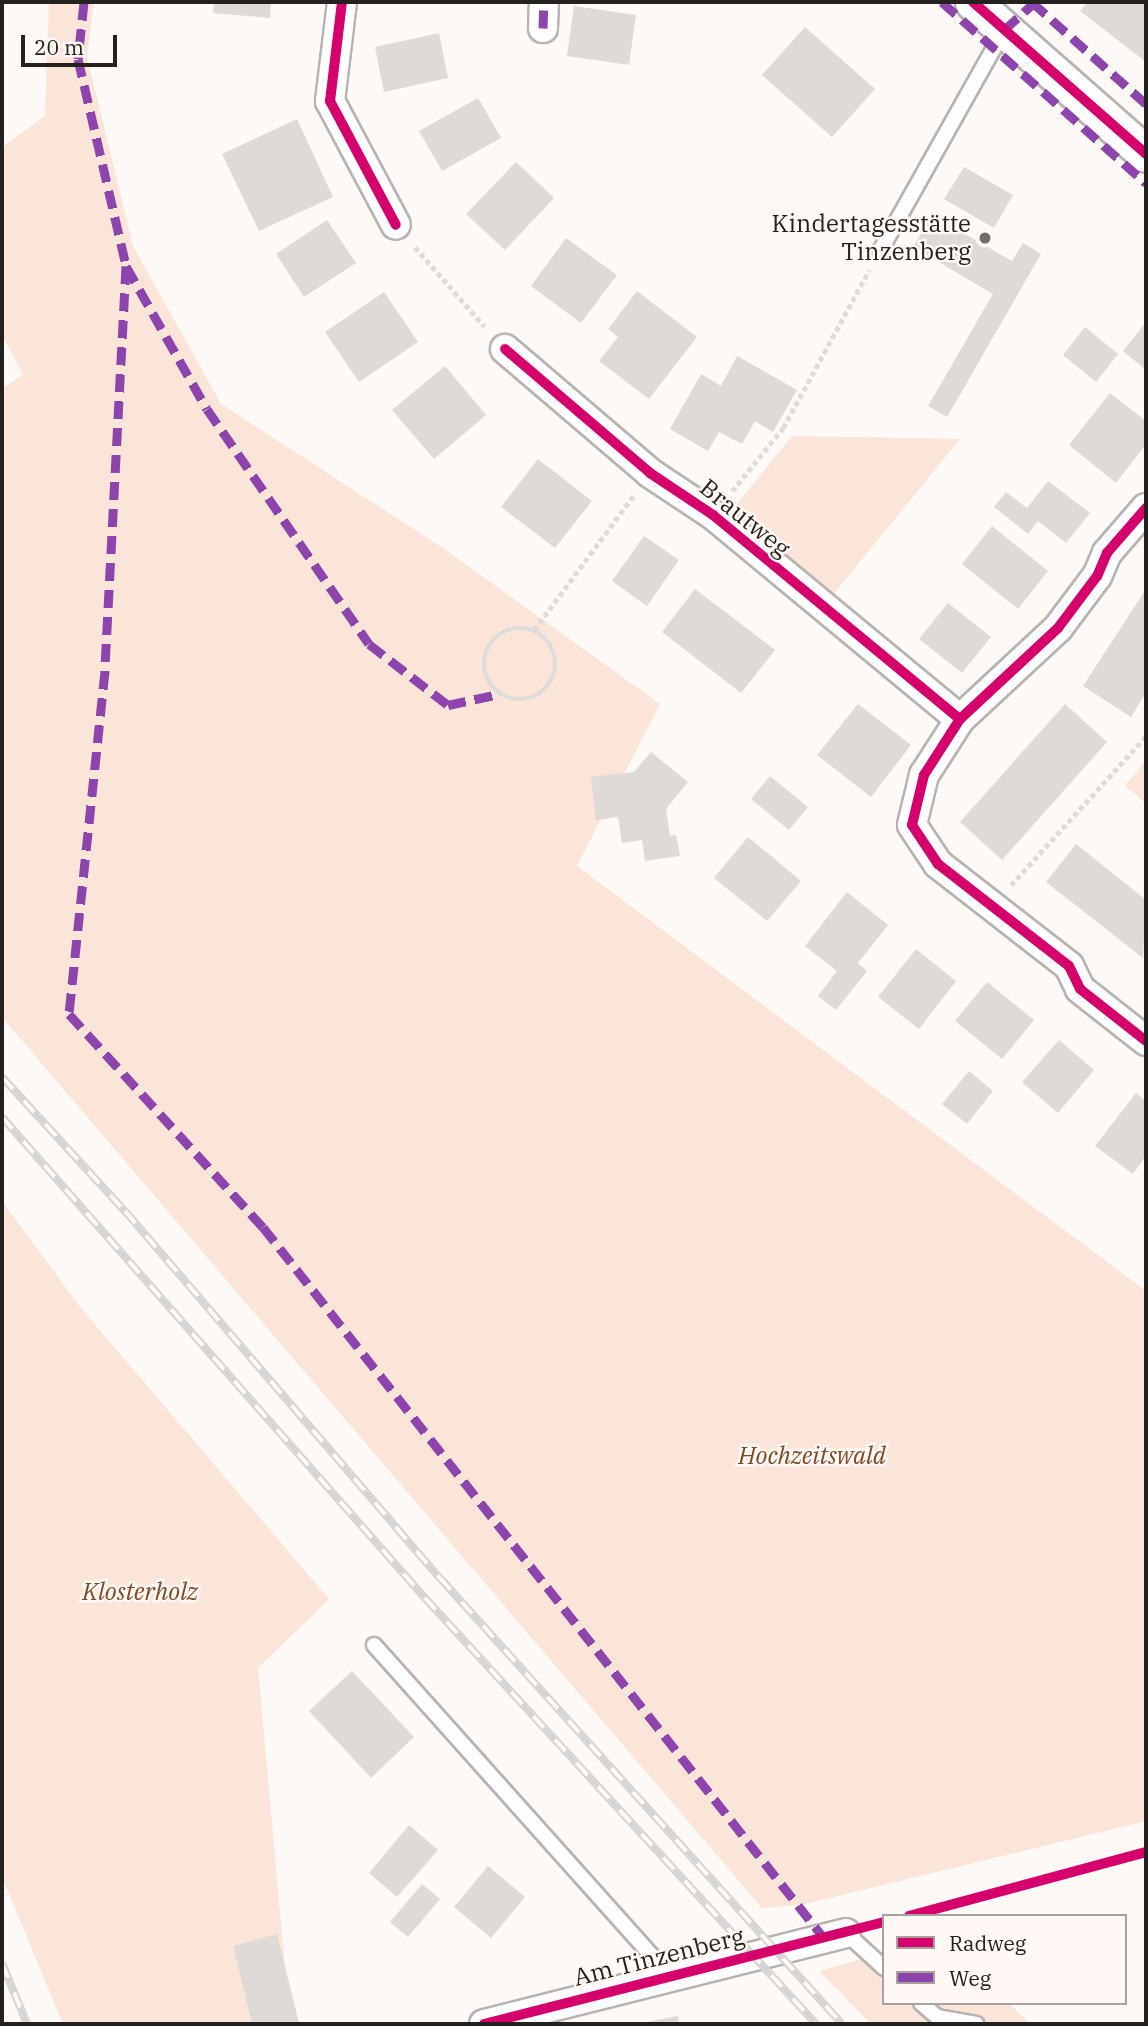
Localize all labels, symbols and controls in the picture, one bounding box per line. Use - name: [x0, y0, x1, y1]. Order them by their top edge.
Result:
- scale bar: [24, 21, 121, 65]
- text: 20 m: [34, 33, 84, 61]
- place label: Kindertagesstätte Tinzenberg: [772, 210, 971, 266]
- marker: Kindertagesstätte Tinzenberg: [977, 230, 993, 246]
- street label: Brautweg: [694, 473, 796, 563]
- park label: Hochzeitswald: [738, 1442, 886, 1470]
- park label: Klosterholz: [82, 1578, 198, 1606]
- legend: [882, 1914, 1127, 2005]
- street label: Am Tinzenberg: [571, 1922, 747, 1992]
- text: Radweg: [949, 1929, 1026, 1957]
- text: Weg: [949, 1964, 991, 1992]

